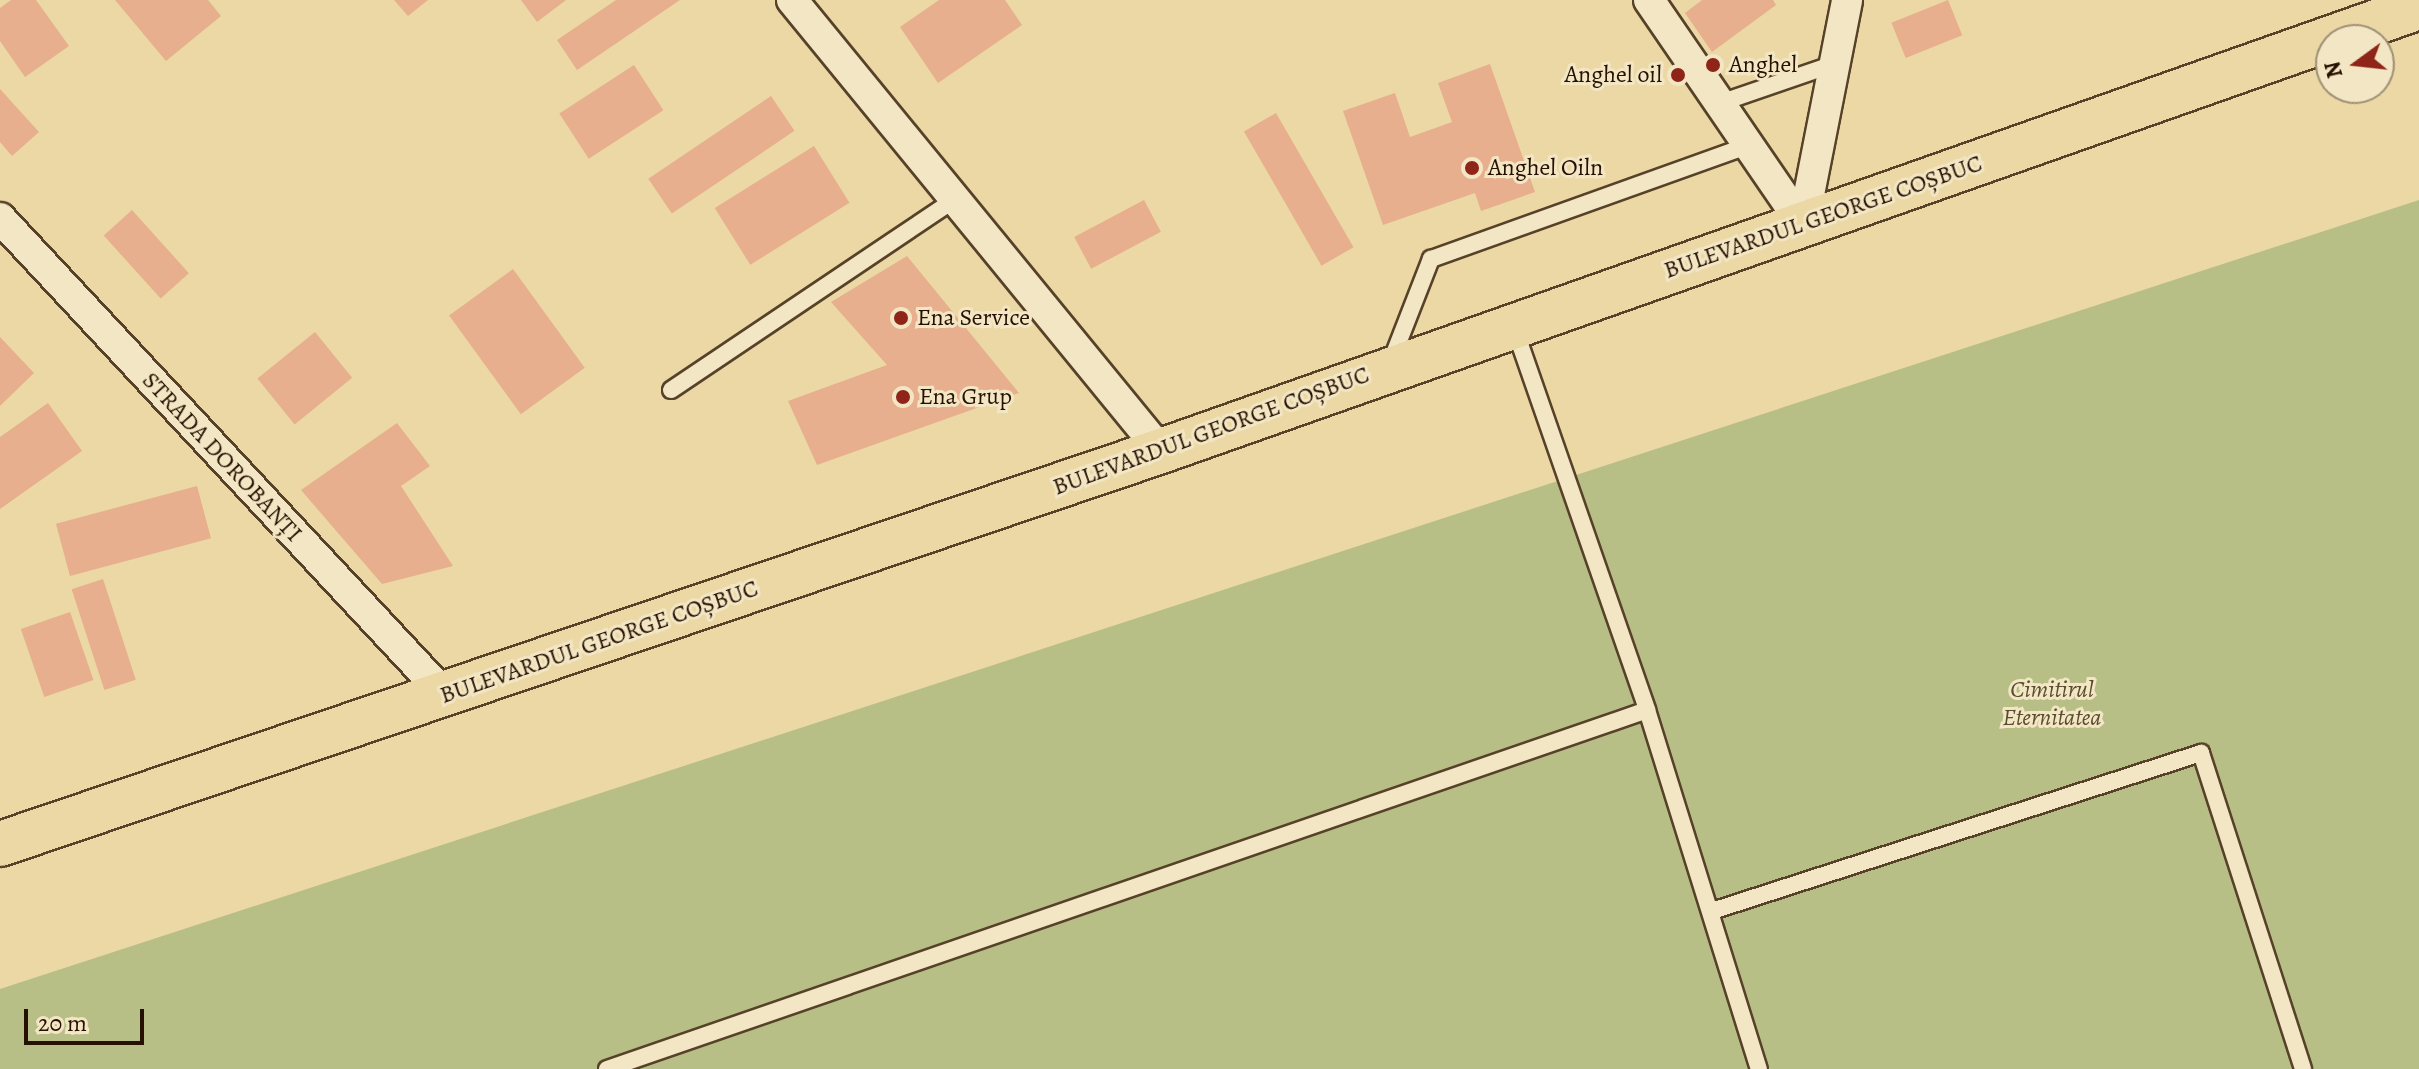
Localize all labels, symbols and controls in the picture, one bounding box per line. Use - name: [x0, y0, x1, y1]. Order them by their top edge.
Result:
- north arrow: [2315, 24, 2395, 104]
- place label: Anghel: [1729, 51, 1797, 79]
- marker: Anghel: [1704, 56, 1722, 74]
- text: N: [2317, 58, 2350, 81]
- place label: Anghel oil: [1565, 61, 1662, 89]
- marker: Anghel oil: [1669, 66, 1687, 84]
- street label: BULEVARDUL GEORGE COȘBUC: [1660, 149, 1986, 285]
- place label: Anghel Oiln: [1488, 154, 1603, 182]
- marker: Anghel Oiln: [1463, 159, 1481, 177]
- place label: Ena Service: [917, 304, 1030, 332]
- marker: Ena Service: [892, 309, 910, 327]
- street label: BULEVARDUL GEORGE COȘBUC: [1049, 360, 1373, 502]
- street label: STRADA DOROBANȚI: [136, 366, 308, 548]
- place label: Ena Grup: [919, 383, 1012, 411]
- marker: Ena Grup: [894, 388, 912, 406]
- street label: BULEVARDUL GEORGE COȘBUC: [436, 574, 762, 710]
- park label: Cimitirul Eternitatea: [2003, 676, 2101, 732]
- scale bar: [28, 993, 148, 1043]
- text: 20 m: [38, 1007, 87, 1039]

